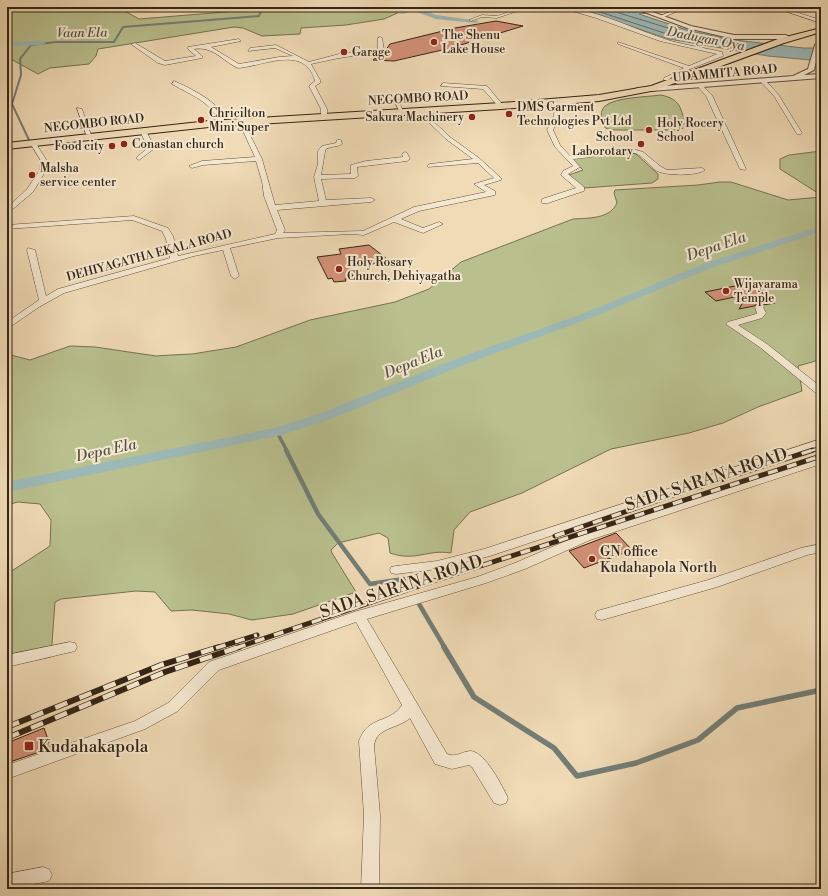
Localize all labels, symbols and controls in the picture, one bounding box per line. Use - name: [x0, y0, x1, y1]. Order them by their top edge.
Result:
- water label: Dadugan Oya: [665, 23, 747, 55]
- water label: Vaan Ela: [57, 25, 108, 41]
- place label: The Shenu Lake House: [442, 28, 505, 57]
- marker: The Shenu Lake House: [429, 37, 439, 47]
- place label: Garage: [352, 45, 390, 60]
- marker: Garage: [339, 47, 349, 57]
- street label: UDAMMITA ROAD: [672, 61, 778, 86]
- street label: NEGOMBO ROAD: [367, 88, 469, 109]
- place label: DMS Garment Technologies Pvt Ltd: [517, 100, 632, 129]
- place label: Chricilton Mini Super: [209, 106, 269, 135]
- marker: DMS Garment Technologies Pvt Ltd: [504, 109, 514, 119]
- place label: Sakura Machinery: [365, 110, 464, 125]
- street label: NEGOMBO ROAD: [43, 111, 145, 136]
- marker: Sakura Machinery: [467, 112, 477, 122]
- marker: Chricilton Mini Super: [196, 115, 206, 125]
- place label: Holy Rocery School: [657, 116, 724, 145]
- marker: Holy Rocery School: [644, 125, 654, 135]
- place label: School Laborotary: [572, 130, 633, 159]
- place label: Conastan church: [132, 137, 224, 152]
- place label: Food city: [54, 139, 104, 154]
- marker: Conastan church: [119, 139, 129, 149]
- marker: School Laborotary: [636, 139, 646, 149]
- marker: Food city: [107, 141, 117, 151]
- place label: Malsha service center: [40, 161, 116, 190]
- marker: Malsha service center: [27, 170, 37, 180]
- street label: DEHIYAGATHA EKALA ROAD: [65, 226, 233, 285]
- water label: Depa Ela: [683, 227, 749, 266]
- place label: Holy Rosary Church, Dehiyagatha: [347, 255, 462, 284]
- marker: Holy Rosary Church, Dehiyagatha: [334, 264, 344, 274]
- place label: Wijayarama Temple: [733, 277, 799, 306]
- marker: Wijayarama Temple: [721, 286, 731, 296]
- water label: Depa Ela: [380, 342, 446, 383]
- water label: Depa Ela: [73, 435, 139, 466]
- street label: SADA SARANA ROAD: [622, 443, 790, 517]
- place label: GN office Kudahapola North: [600, 543, 718, 577]
- street label: SADA SARANA ROAD: [317, 550, 485, 624]
- marker: GN office Kudahapola North: [587, 554, 597, 564]
- place label: Kudahakapola: [38, 736, 149, 758]
- marker: Kudahakapola: [23, 740, 35, 752]

